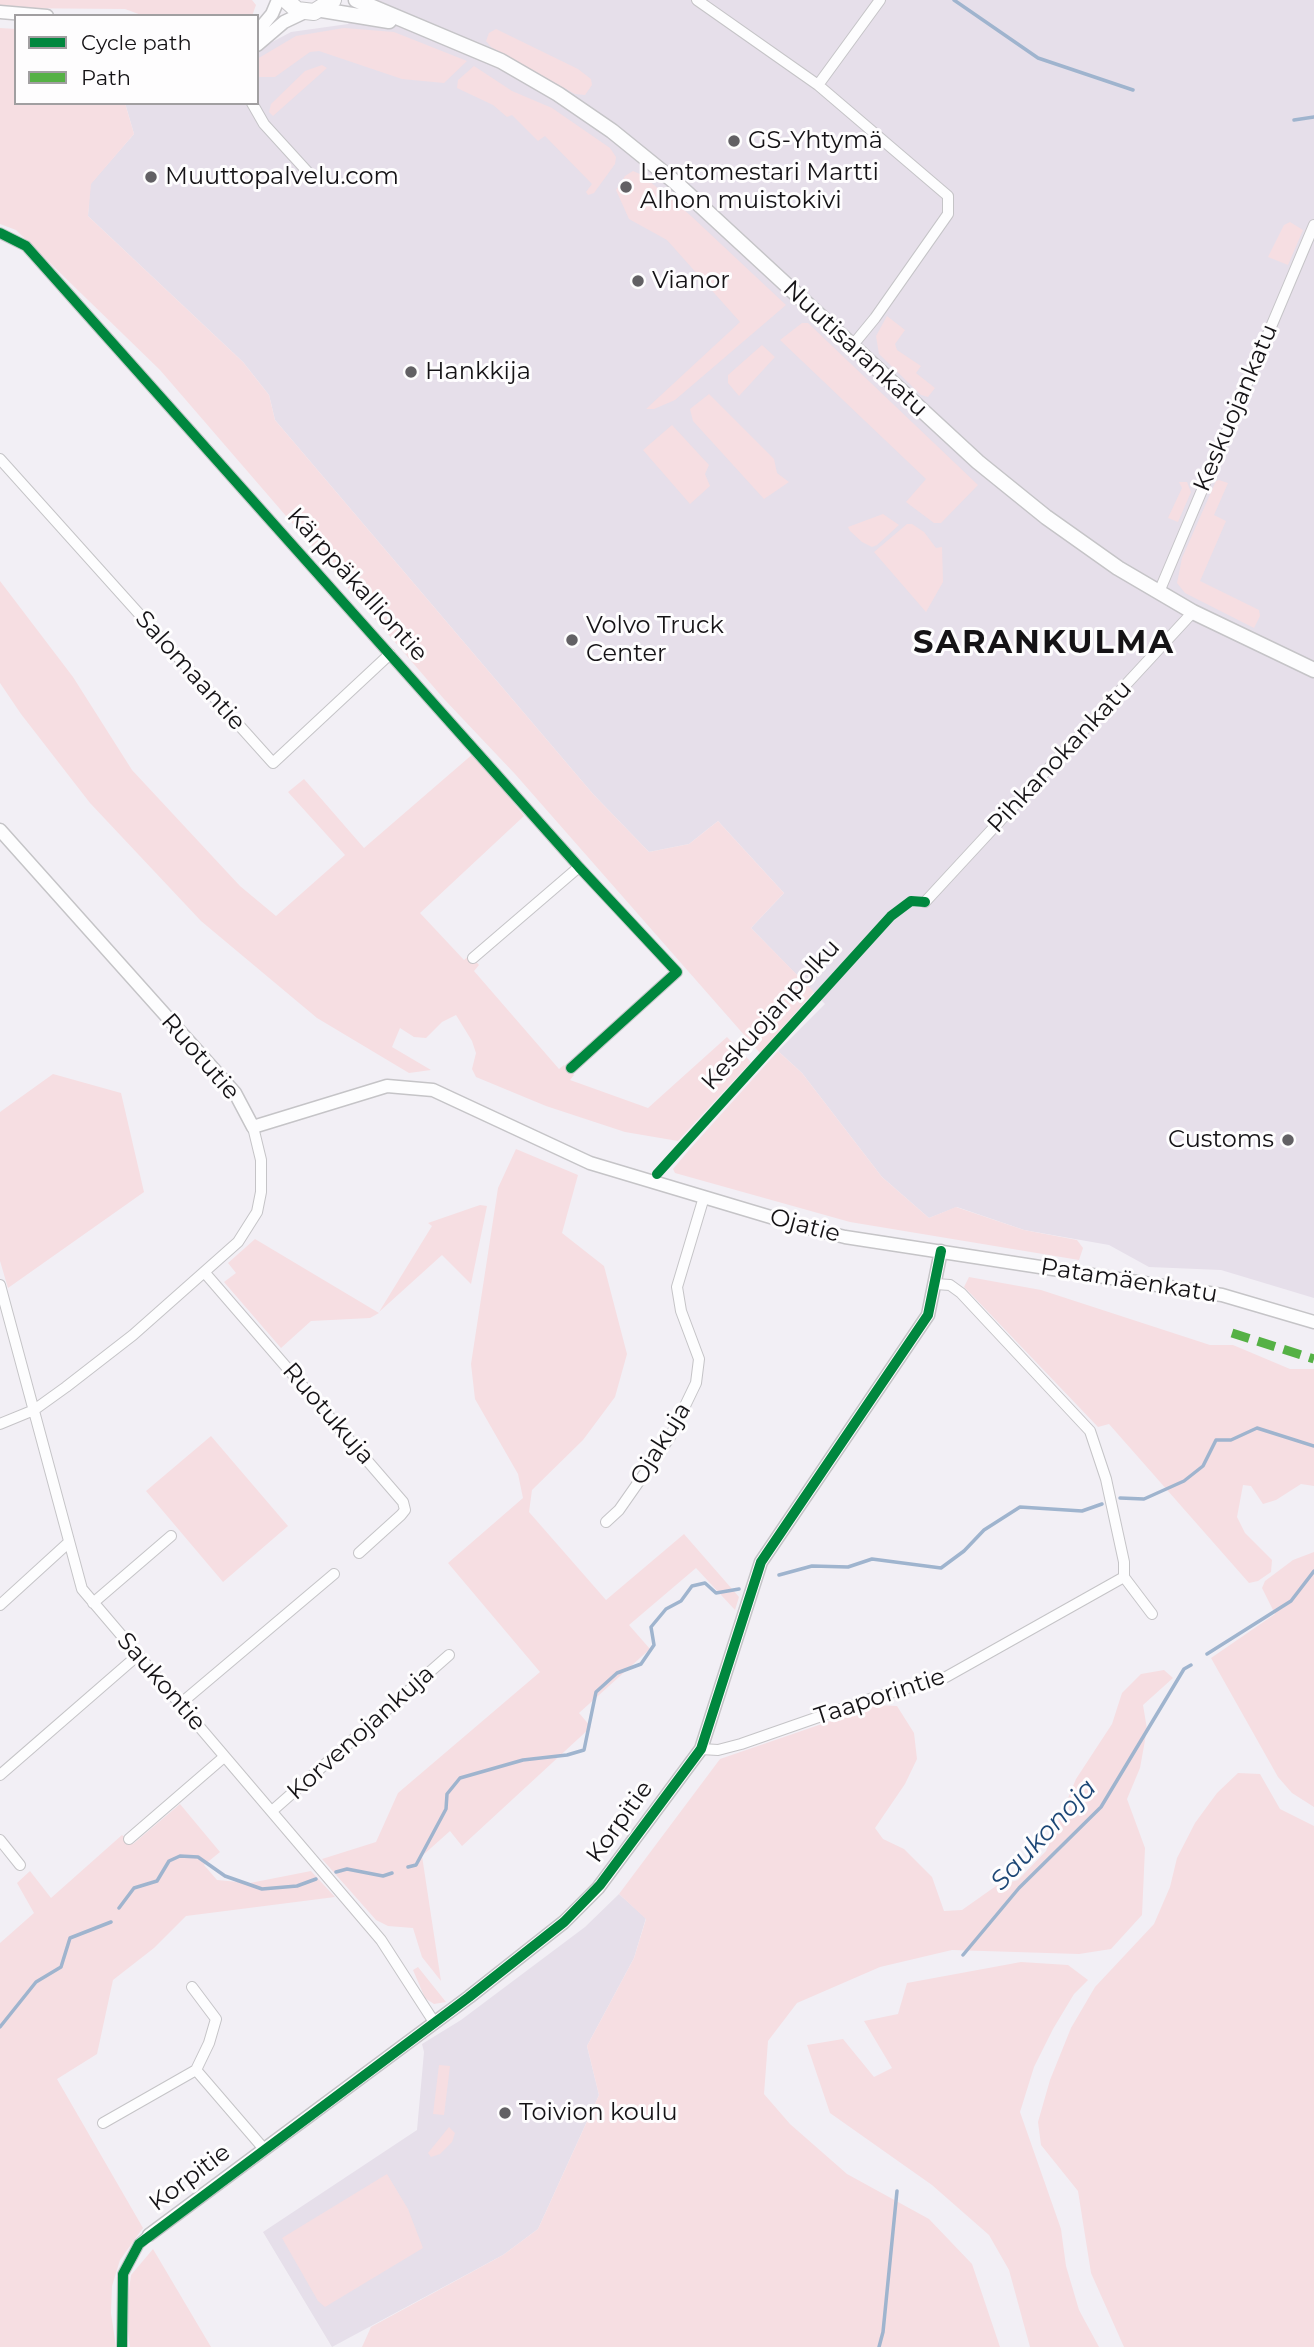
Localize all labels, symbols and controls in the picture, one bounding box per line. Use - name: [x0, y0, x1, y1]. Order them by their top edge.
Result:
- legend: [14, 14, 259, 105]
- text: Cycle path: [81, 30, 192, 55]
- text: Path: [81, 65, 131, 90]
- place label: GS-Yhtymä: [748, 127, 883, 155]
- marker: GS-Yhtymä: [726, 133, 742, 149]
- place label: Lentomestari Martti Alhon muistokivi: [640, 159, 879, 215]
- place label: Muuttopalvelu.com: [165, 163, 399, 191]
- marker: Muuttopalvelu.com: [143, 169, 159, 185]
- marker: Lentomestari Martti Alhon muistokivi: [618, 179, 634, 195]
- place label: Vianor: [652, 267, 730, 295]
- marker: Vianor: [630, 273, 646, 289]
- street label: Nuutisarankatu: [777, 275, 933, 423]
- street label: Keskuojankatu: [1188, 320, 1284, 496]
- place label: Hankkija: [425, 358, 531, 386]
- marker: Hankkija: [403, 364, 419, 380]
- street label: Kärppäkalliontie: [281, 502, 433, 668]
- street label: Salomaantie: [129, 605, 251, 737]
- place label: Volvo Truck Center: [586, 612, 724, 668]
- district label: SARANKULMA: [914, 625, 1174, 663]
- marker: Volvo Truck Center: [564, 632, 580, 648]
- street label: Pihkanokankatu: [982, 675, 1138, 839]
- street label: Keskuojanpolku: [696, 934, 846, 1096]
- street label: Ruotutie: [155, 1008, 245, 1106]
- place label: Customs: [1168, 1126, 1274, 1154]
- marker: Customs: [1280, 1132, 1296, 1148]
- street label: Ojatie: [767, 1203, 843, 1249]
- street label: Patamäenkatu: [1038, 1253, 1220, 1309]
- street label: Ruotukuja: [276, 1357, 380, 1471]
- street label: Ojakuja: [624, 1397, 698, 1491]
- street label: Saukontie: [110, 1627, 212, 1737]
- street label: Korvenojankuja: [282, 1659, 440, 1807]
- street label: Taaporintie: [811, 1662, 949, 1732]
- water label: Saukonoja: [985, 1773, 1103, 1897]
- street label: Korpitie: [581, 1775, 659, 1869]
- place label: Toivion koulu: [519, 2099, 678, 2127]
- marker: Toivion koulu: [497, 2105, 513, 2121]
- street label: Korpitie: [144, 2138, 236, 2218]

